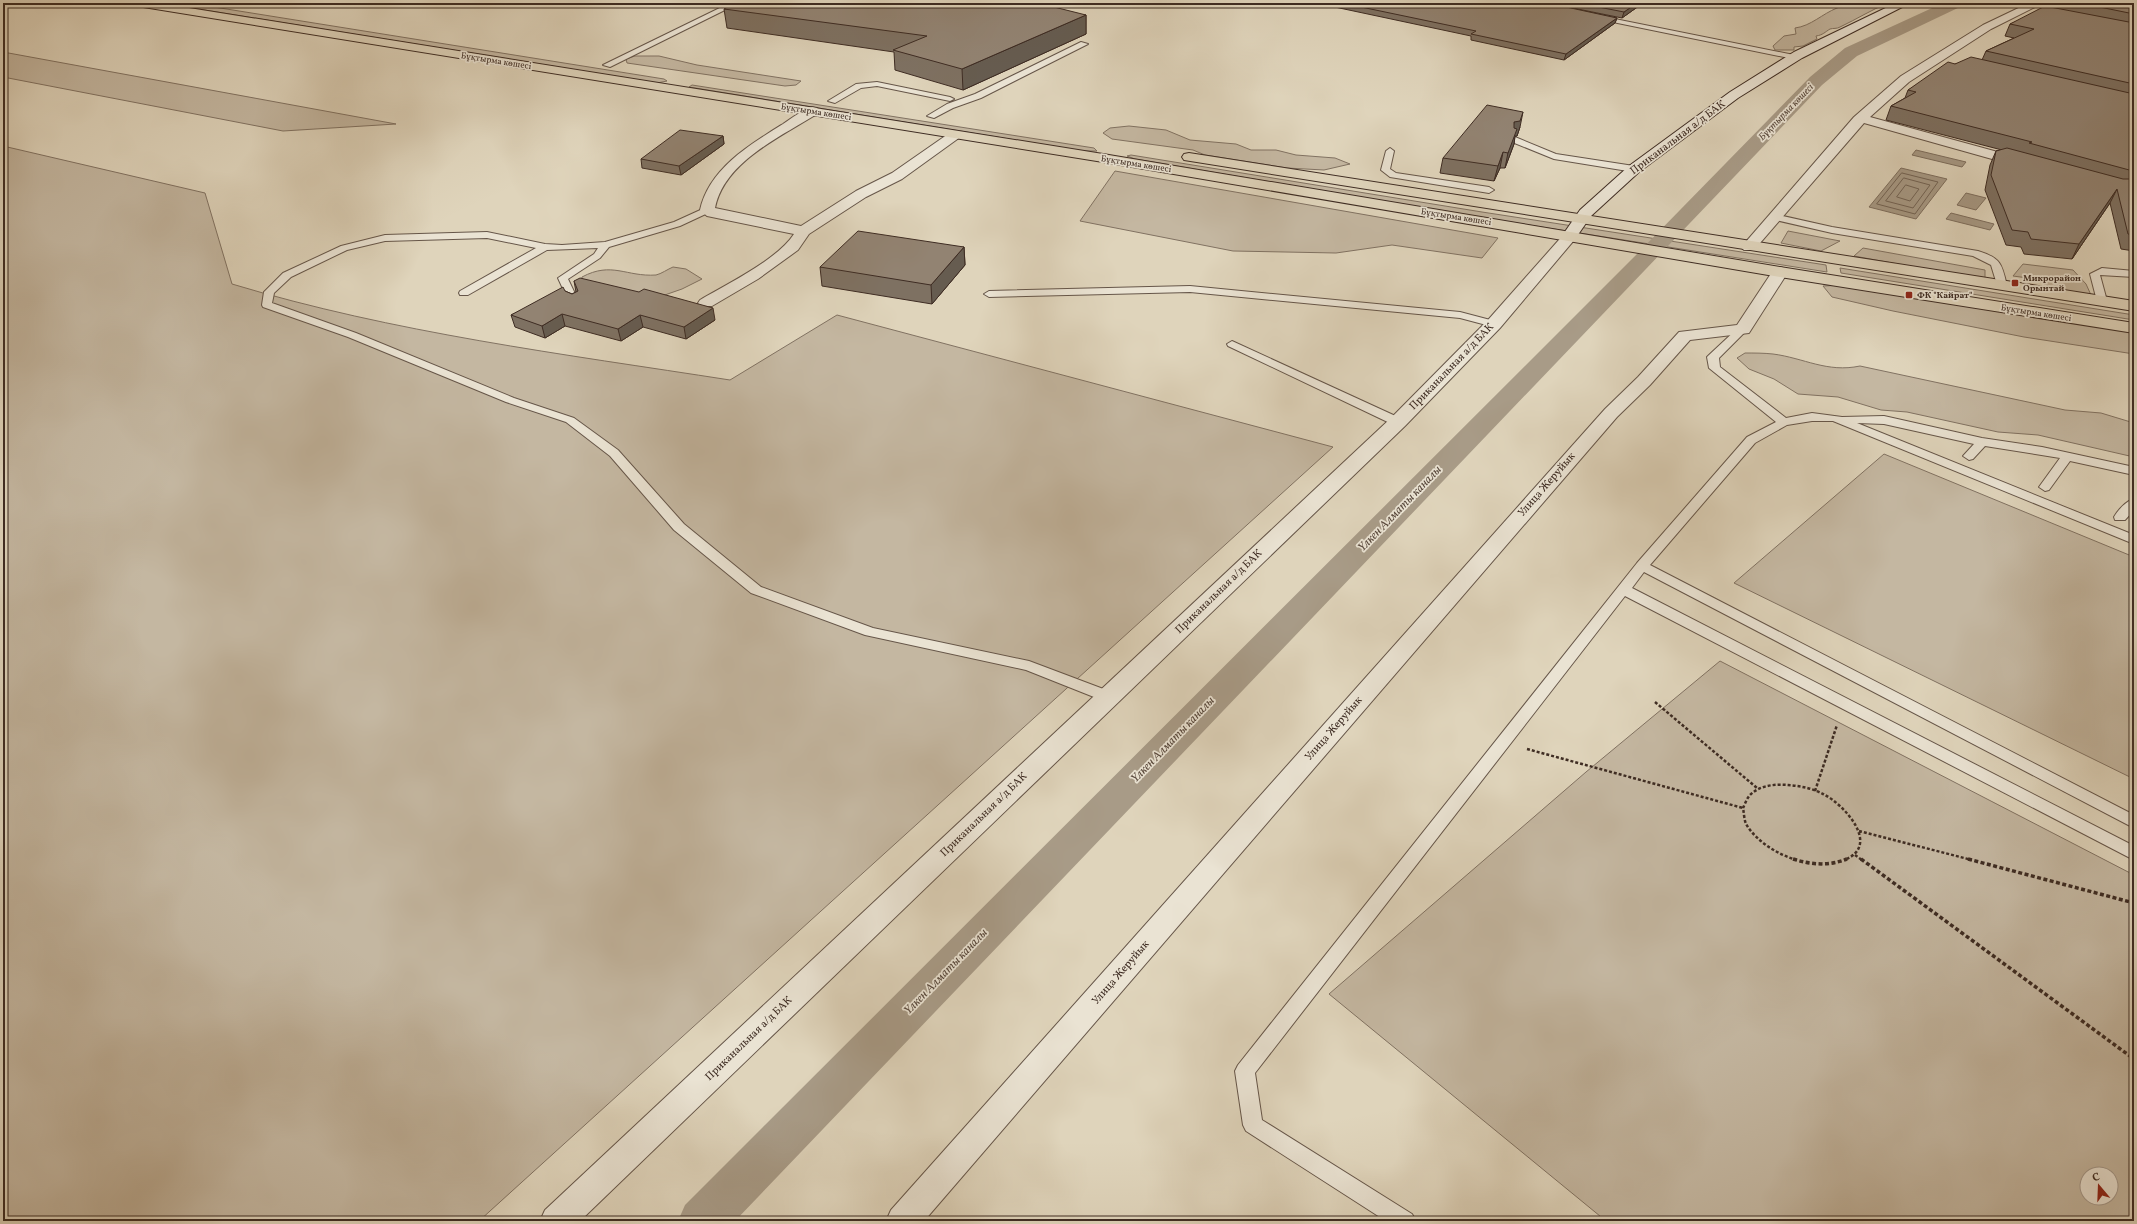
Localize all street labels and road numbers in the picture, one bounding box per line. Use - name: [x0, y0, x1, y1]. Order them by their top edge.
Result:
- street label: Бұқтырма көшесі: [460, 49, 533, 73]
- street label: Приканальная а/д БАК: [1627, 97, 1729, 179]
- street label: Бұқтырма көшесі: [780, 100, 853, 124]
- street label: Бұқтырма көшесі: [1100, 152, 1173, 176]
- street label: Бұқтырма көшесі: [1420, 205, 1493, 229]
- street label: Бұқтырма көшесі: [2000, 301, 2073, 325]
- street label: Приканальная а/д БАК: [1406, 320, 1498, 414]
- street label: Улица Жеруйык: [1515, 450, 1579, 520]
- street label: Приканальная а/д БАК: [1172, 546, 1266, 638]
- street label: Улица Жеруйык: [1302, 694, 1366, 764]
- street label: Приканальная а/д БАК: [937, 769, 1031, 861]
- street label: Улица Жеруйык: [1089, 938, 1153, 1008]
- street label: Приканальная а/д БАК: [702, 993, 796, 1085]

